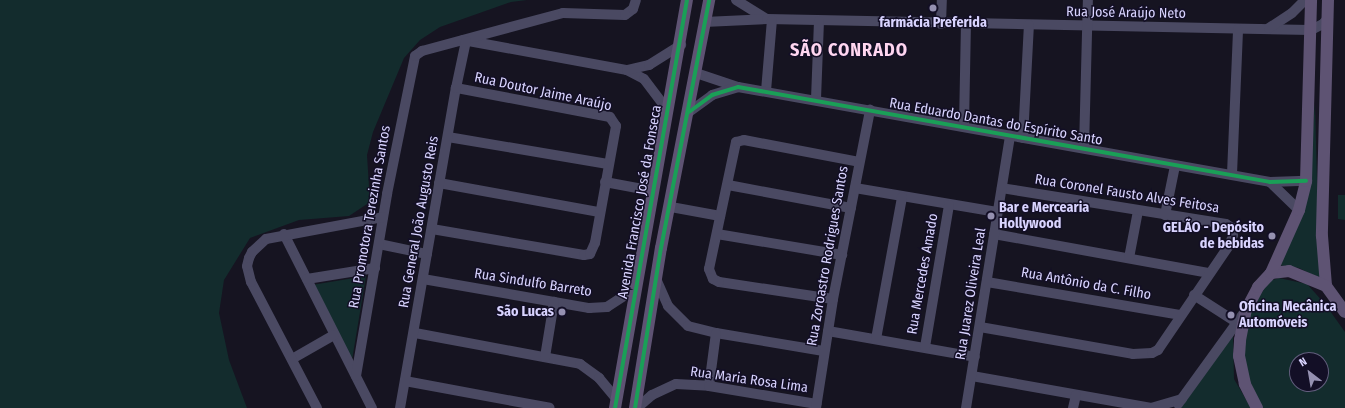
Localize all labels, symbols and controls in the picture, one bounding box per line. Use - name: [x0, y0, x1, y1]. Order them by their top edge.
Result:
- marker: farmácia Preferida: [928, 3, 938, 13]
- street label: Rua José Araújo Neto: [1066, 4, 1186, 22]
- place label: farmácia Preferida: [879, 15, 987, 31]
- district label: SÃO CONRADO: [790, 39, 908, 61]
- street label: Rua Doutor Jaime Araújo: [473, 69, 613, 115]
- street label: Rua Eduardo Dantas do Espírito Santo: [888, 95, 1104, 149]
- street label: Avenida Francisco José da Fonseca: [615, 104, 665, 300]
- street label: Rua Promotora Terezinha Santos: [346, 124, 394, 310]
- street label: Rua General João Augusto Reis: [396, 135, 442, 309]
- street label: Rua Zoroastro Rodrigues Santos: [804, 165, 852, 347]
- street label: Rua Coronel Fausto Alves Feitosa: [1033, 171, 1221, 217]
- place label: Bar e Mercearia Hollywood: [999, 200, 1089, 232]
- marker: Bar e Mercearia Hollywood: [986, 211, 996, 221]
- street label: Rua Mercedes Amado: [904, 212, 942, 336]
- place label: GELÃO - Depósito de bebidas: [1163, 220, 1264, 252]
- street label: Rua Juarez Oliveira Leal: [952, 227, 990, 361]
- marker: GELÃO - Depósito de bebidas: [1267, 231, 1277, 241]
- street label: Rua Antônio da C. Filho: [1020, 264, 1152, 304]
- street label: Rua Sindulfo Barreto: [473, 265, 593, 301]
- place label: Oficina Mecânica Automóveis: [1239, 299, 1336, 332]
- place label: São Lucas: [497, 304, 554, 320]
- marker: São Lucas: [557, 307, 567, 317]
- marker: Oficina Mecânica Automóveis: [1226, 310, 1236, 320]
- north arrow: [1289, 352, 1329, 392]
- text: N: [1297, 355, 1309, 369]
- street label: Rua Maria Rosa Lima: [689, 363, 809, 397]

